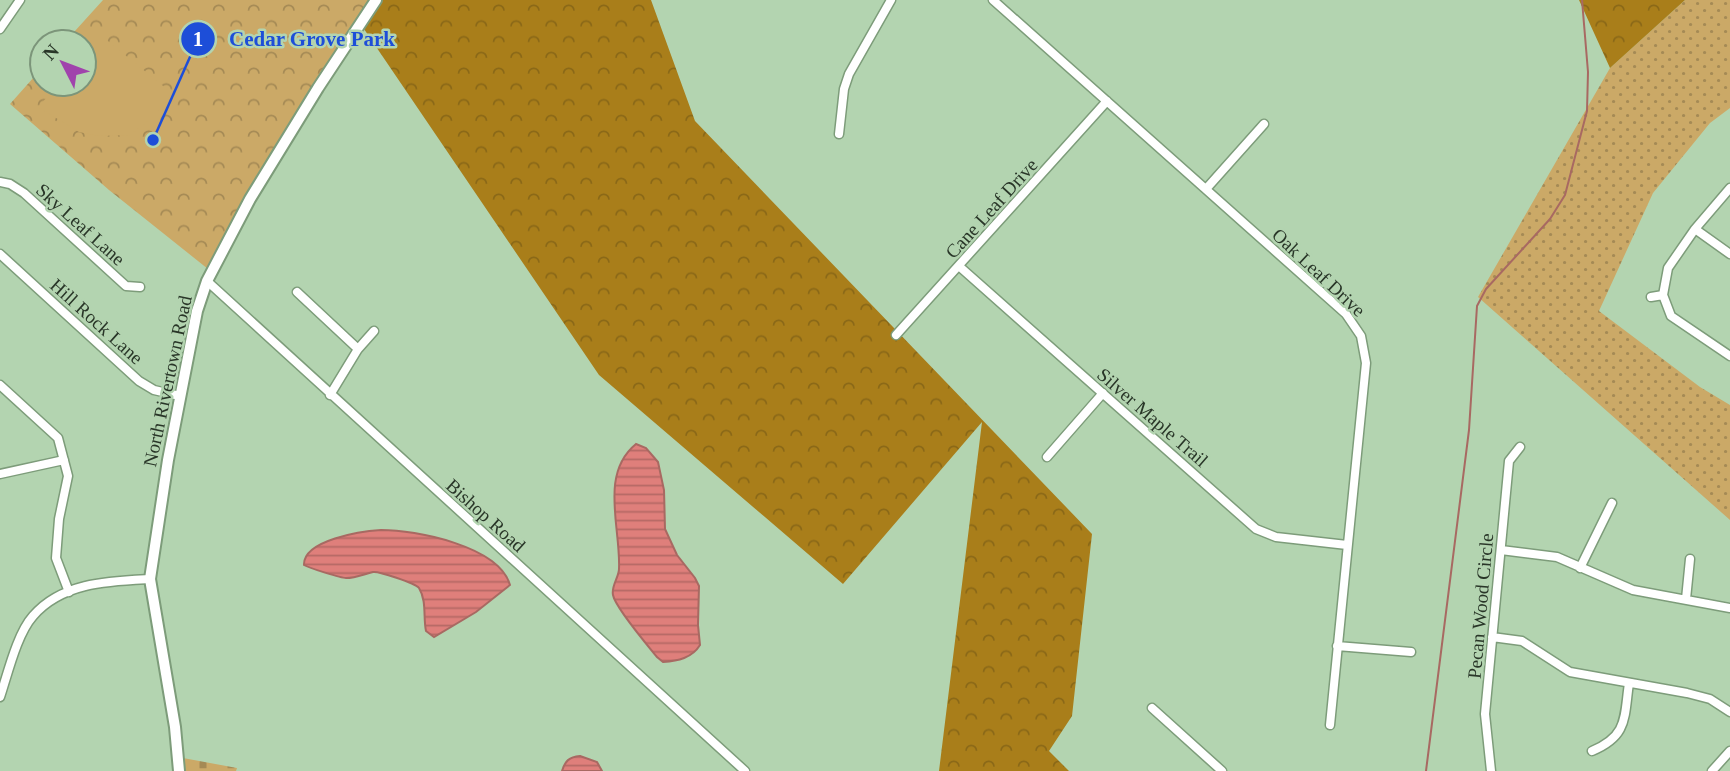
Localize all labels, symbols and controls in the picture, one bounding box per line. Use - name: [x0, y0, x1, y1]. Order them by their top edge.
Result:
- callout: Cedar Grove Park: [180, 18, 410, 60]
- text: 1: [193, 27, 203, 51]
- text: Cedar Grove Park: [229, 27, 395, 51]
- north arrow: [28, 28, 98, 98]
- text: N: [38, 40, 63, 64]
- street label: Cane Leaf Drive: [941, 154, 1042, 262]
- street label: Sky Leaf Lane: [32, 179, 129, 270]
- street label: Oak Leaf Drive: [1268, 224, 1369, 321]
- street label: Hill Rock Lane: [46, 274, 147, 368]
- street label: North Rivertown Road: [139, 293, 196, 468]
- street label: Silver Maple Trail: [1093, 364, 1212, 471]
- street label: Bishop Road: [442, 475, 530, 557]
- street label: Pecan Wood Circle: [1464, 532, 1497, 680]

